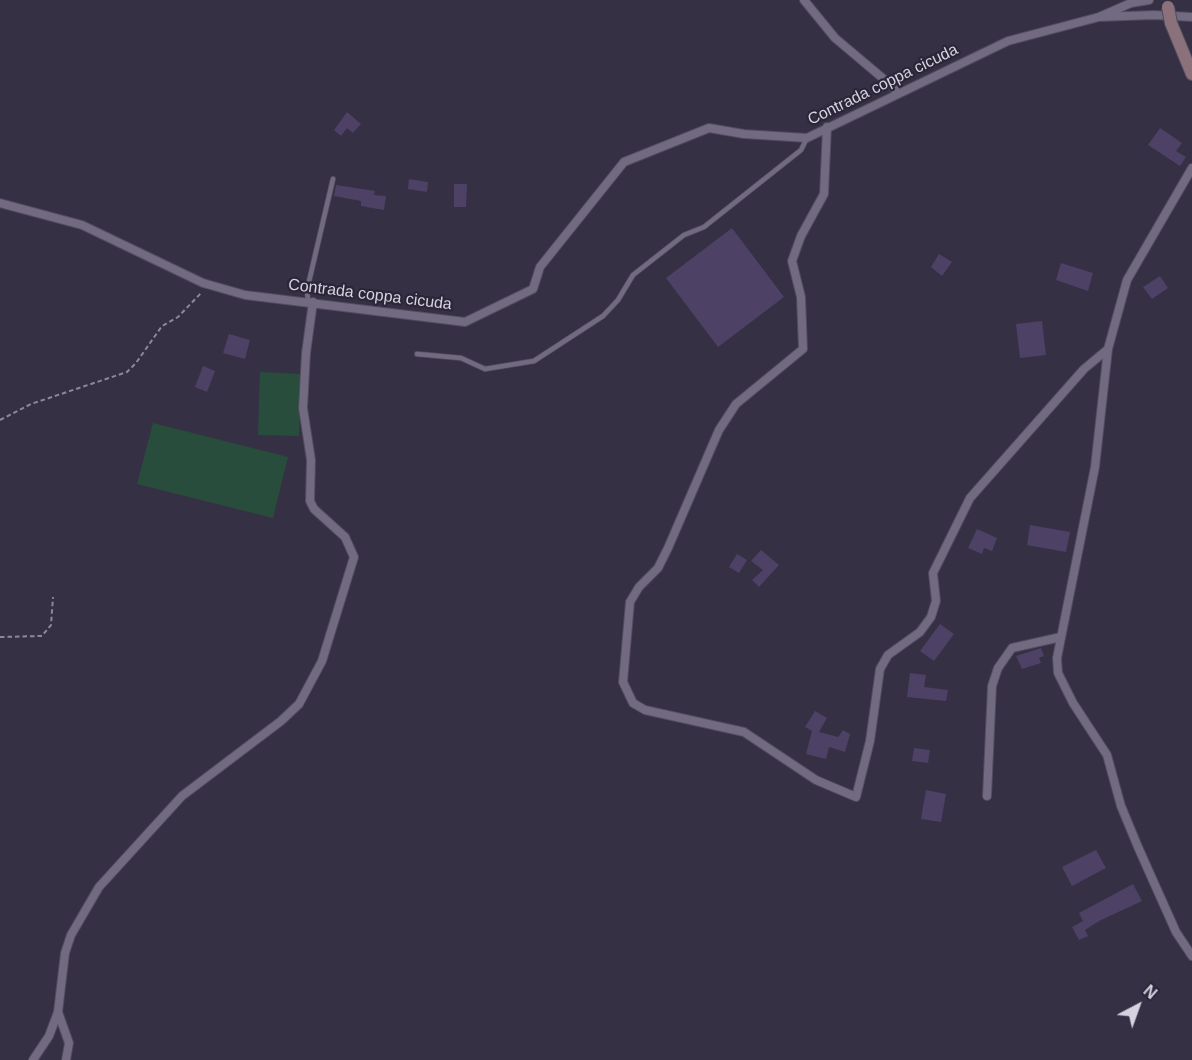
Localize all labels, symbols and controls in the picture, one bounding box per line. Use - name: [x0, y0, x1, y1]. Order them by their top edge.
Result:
- street label: Contrada coppa cicuda: [805, 40, 961, 130]
- street label: Contrada coppa cicuda: [287, 275, 453, 315]
- north arrow: [1108, 976, 1168, 1036]
- text: N: [1140, 982, 1160, 1002]

